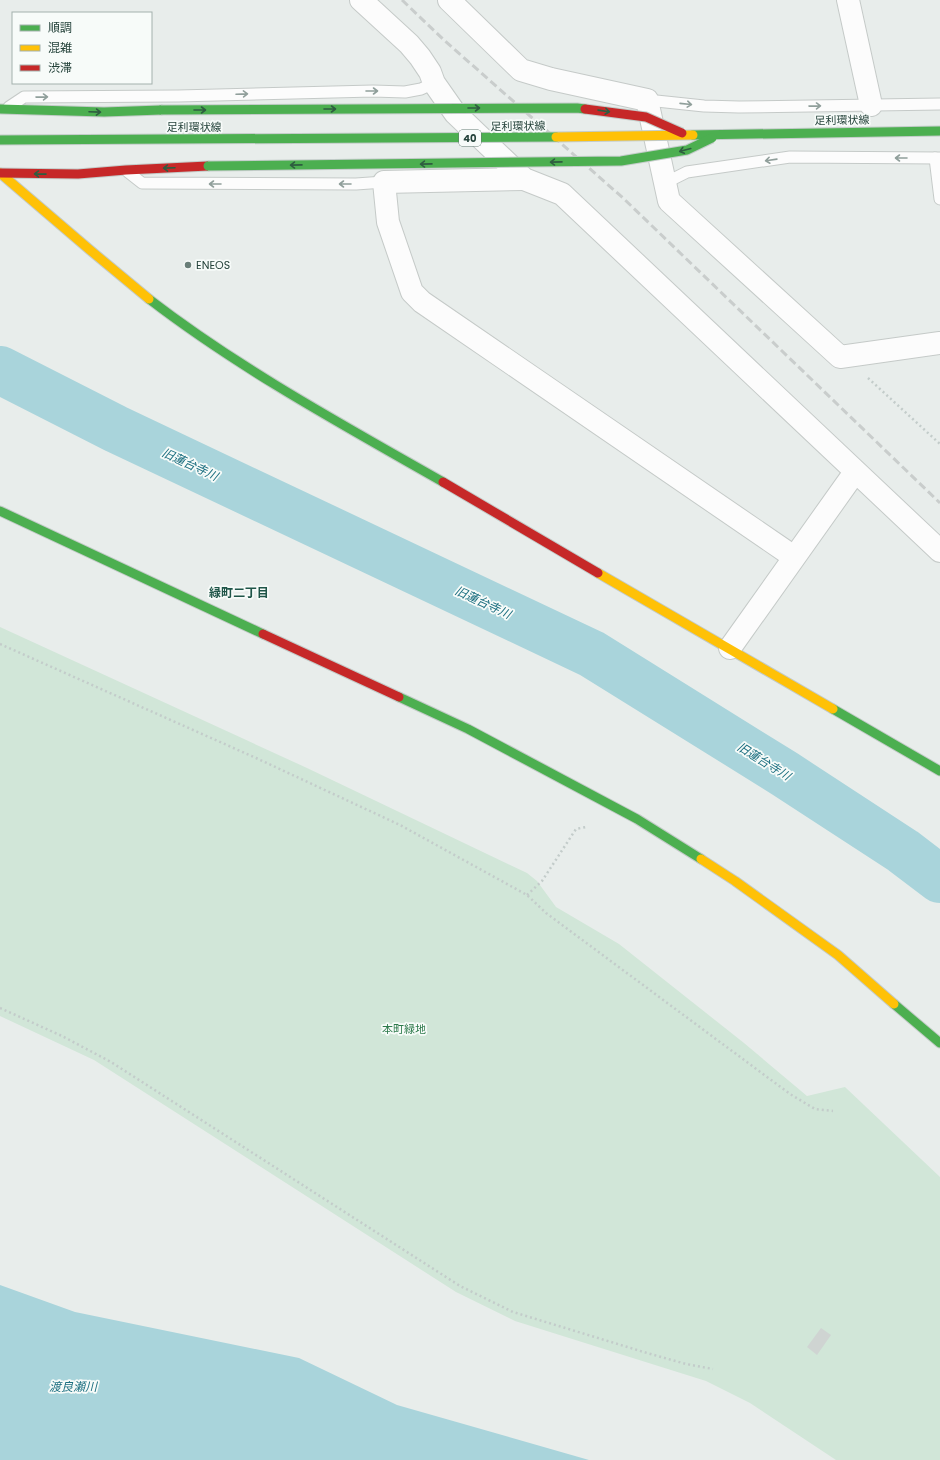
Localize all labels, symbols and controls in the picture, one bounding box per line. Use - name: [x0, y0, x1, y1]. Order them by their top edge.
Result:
- legend: [12, 12, 152, 84]
- text: 順調: [48, 19, 72, 36]
- text: 混雑: [48, 39, 72, 56]
- text: 渋滞: [48, 59, 72, 76]
- one-way arrow: [365, 87, 378, 95]
- one-way arrow: [235, 91, 248, 98]
- one-way arrow: [35, 93, 48, 101]
- one-way arrow: [679, 100, 692, 108]
- one-way arrow: [808, 102, 821, 110]
- one-way arrow: [467, 104, 480, 112]
- one-way arrow: [323, 105, 336, 113]
- one-way arrow: [193, 106, 206, 114]
- one-way arrow: [597, 107, 610, 115]
- one-way arrow: [88, 108, 101, 115]
- street label: 足利環状線: [814, 112, 870, 128]
- street label: 足利環状線: [490, 118, 546, 134]
- street label: 足利環状線: [167, 119, 222, 135]
- road number: 40: [459, 130, 481, 146]
- one-way arrow: [678, 147, 691, 154]
- one-way arrow: [895, 154, 908, 162]
- one-way arrow: [765, 156, 778, 164]
- one-way arrow: [550, 158, 563, 166]
- one-way arrow: [420, 160, 433, 168]
- one-way arrow: [290, 161, 303, 169]
- one-way arrow: [163, 164, 176, 171]
- one-way arrow: [34, 170, 47, 178]
- one-way arrow: [209, 180, 222, 188]
- one-way arrow: [339, 180, 352, 188]
- place label: ENEOS: [196, 257, 230, 273]
- marker: ENEOS: [183, 260, 193, 270]
- water label: 旧蓮台寺川: [159, 444, 223, 485]
- water label: 旧蓮台寺川: [452, 582, 516, 623]
- district label: 緑町二丁目: [209, 584, 269, 601]
- water label: 旧蓮台寺川: [734, 738, 796, 785]
- park label: 本町緑地: [382, 1021, 426, 1037]
- water label: 渡良瀬川: [49, 1378, 99, 1395]

